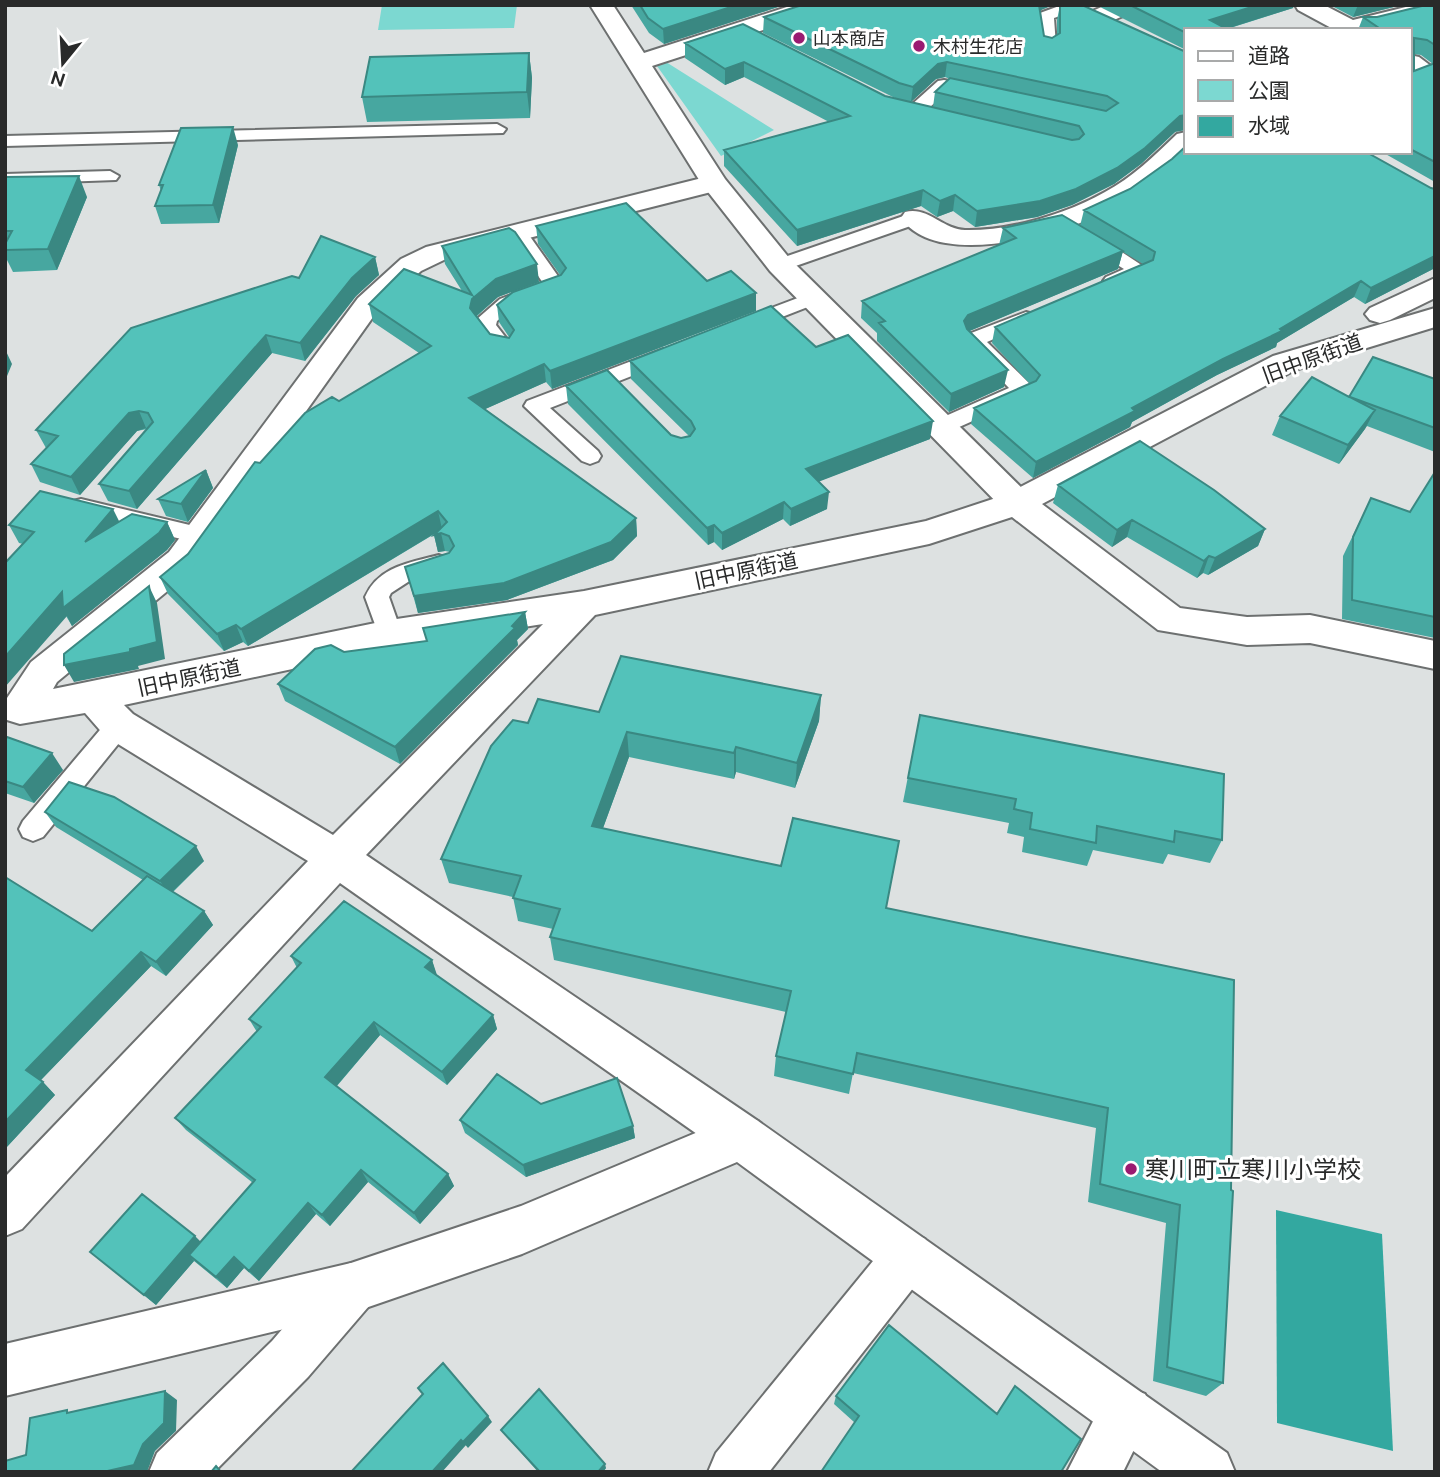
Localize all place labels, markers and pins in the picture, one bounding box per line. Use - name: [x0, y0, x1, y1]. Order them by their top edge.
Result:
- place label: 山本商店: [813, 28, 885, 48]
- marker: 山本商店: [791, 30, 807, 46]
- place label: 木村生花店: [933, 36, 1023, 56]
- marker: 木村生花店: [911, 38, 927, 54]
- place label: 寒川町立寒川小学校: [1145, 1156, 1361, 1183]
- marker: 寒川町立寒川小学校: [1123, 1161, 1139, 1177]

